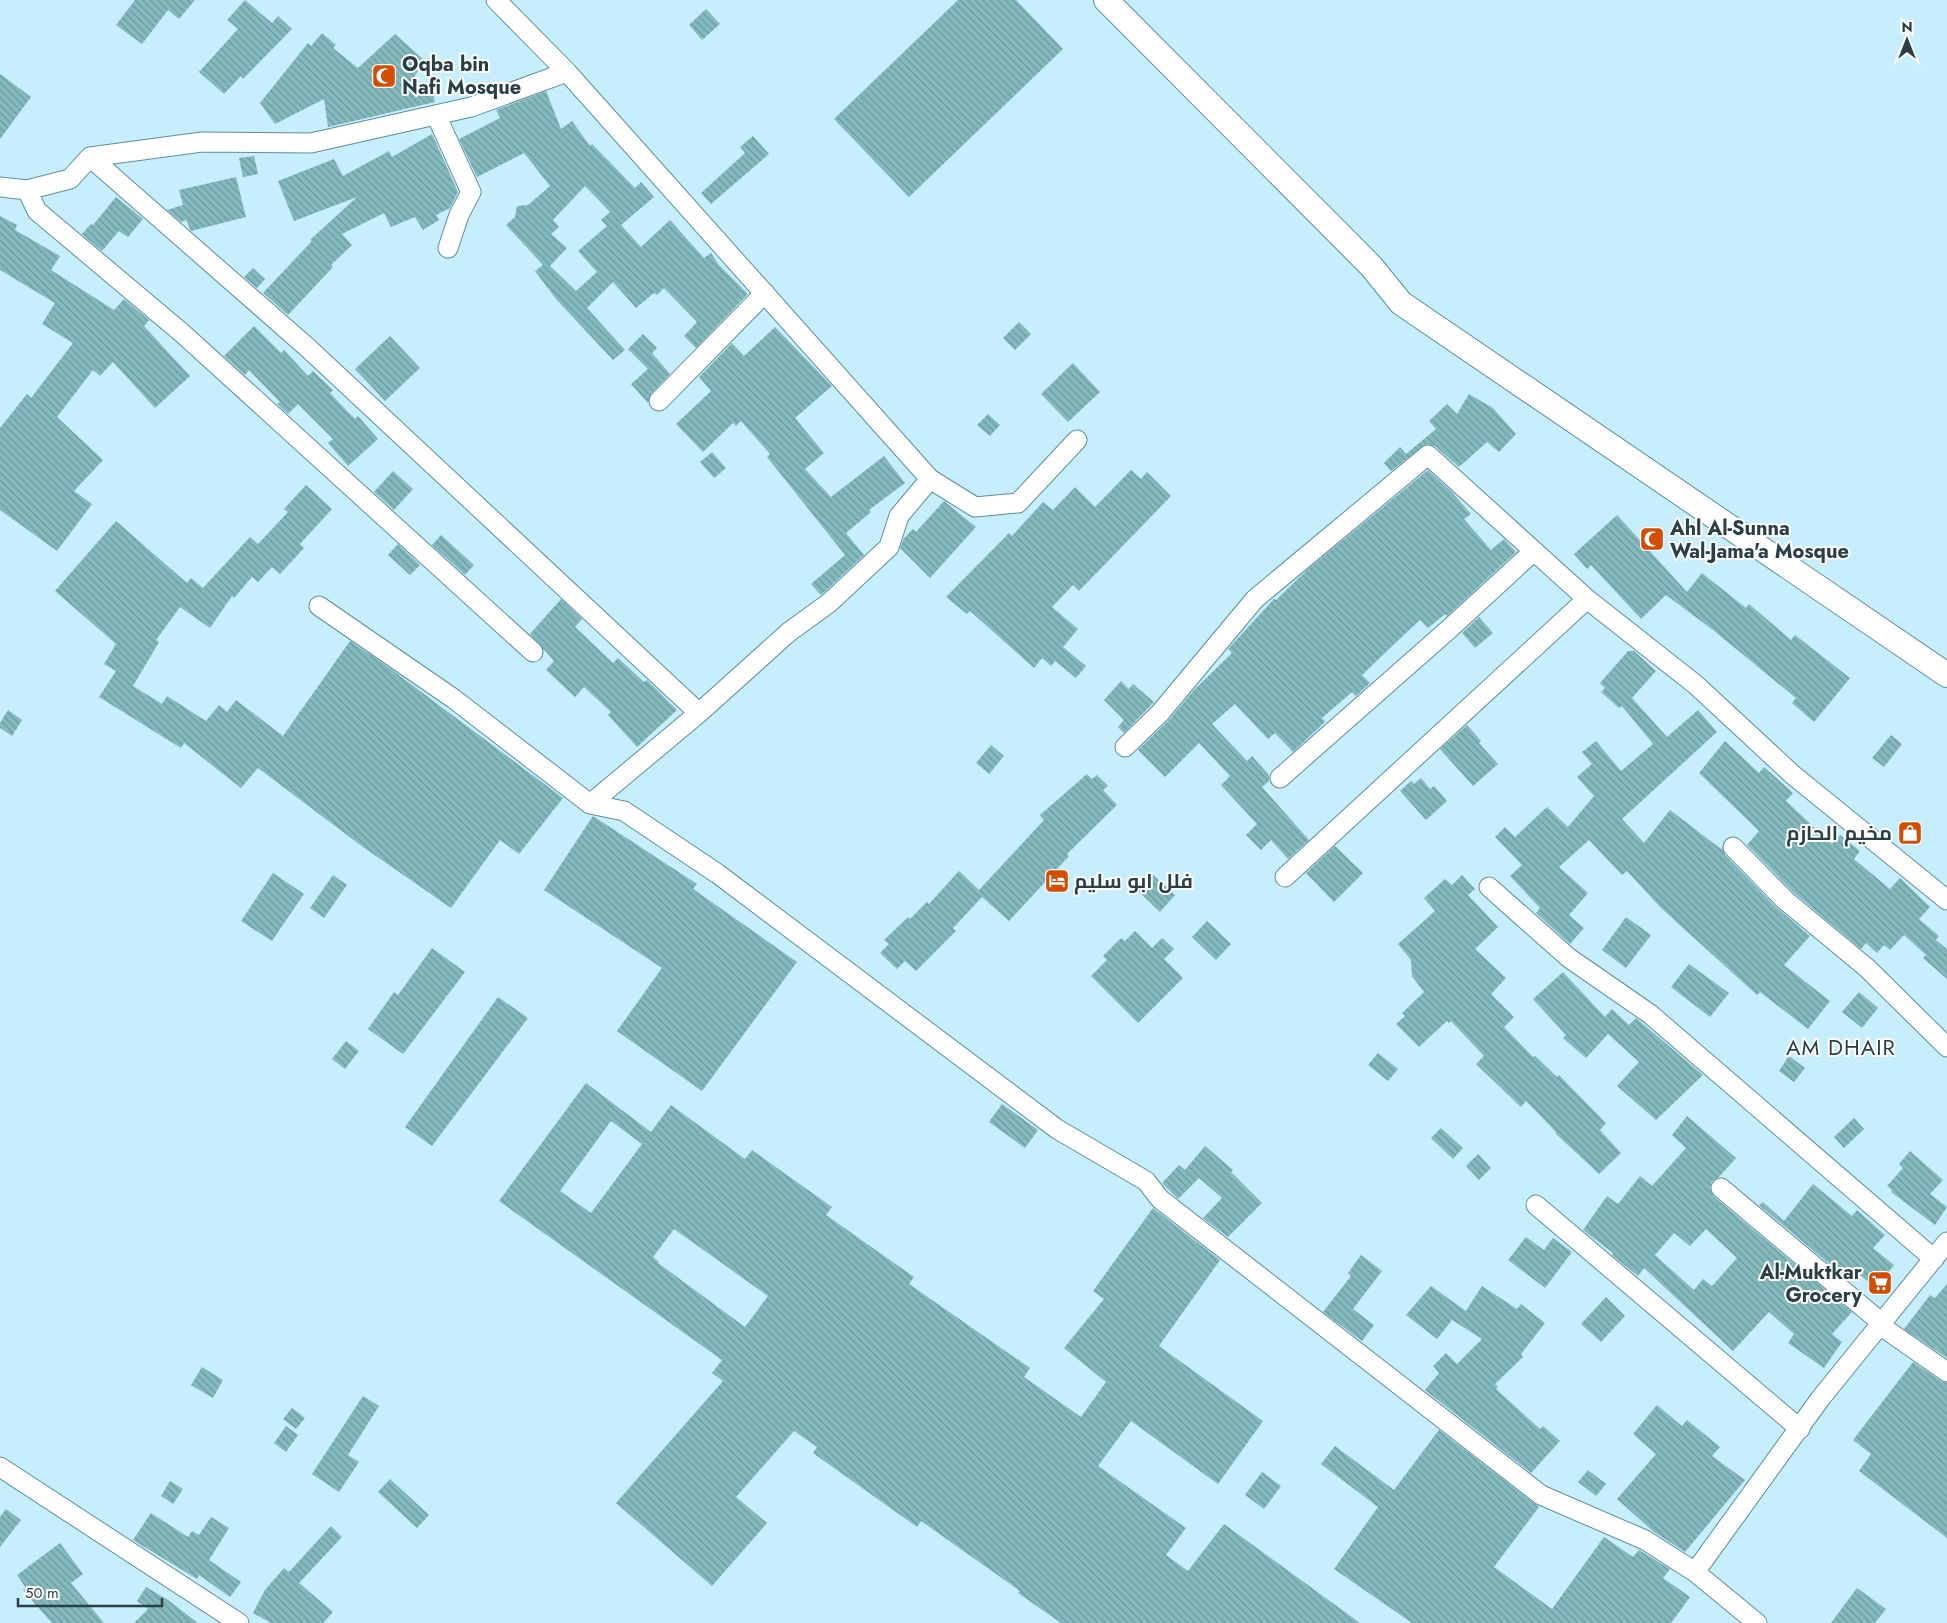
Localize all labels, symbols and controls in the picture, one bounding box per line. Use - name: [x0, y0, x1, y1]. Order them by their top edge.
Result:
- north arrow: [1882, 15, 1932, 65]
- text: N: [1901, 17, 1913, 37]
- place label: Oqba bin Nafi Mosque: [402, 50, 521, 102]
- mosque icon: Oqba bin Nafi Mosque: [371, 63, 397, 89]
- place label: Ahl Al-Sunna Wal-Jama'a Mosque: [1669, 514, 1849, 566]
- mosque icon: Ahl Al-Sunna Wal-Jama'a Mosque: [1639, 526, 1665, 552]
- place label: مخيم الحازم: [1786, 819, 1892, 848]
- shop icon: مخيم الحازم: [1897, 820, 1923, 846]
- place label: فلل ابو سليم: [1074, 867, 1193, 896]
- hotel icon: فلل ابو سليم: [1044, 868, 1070, 894]
- district label: AM DHAIR: [1786, 1031, 1896, 1063]
- place label: Al-Muktkar Grocery: [1759, 1258, 1863, 1310]
- supermarket icon: Al-Muktkar Grocery: [1867, 1270, 1893, 1296]
- scale bar: [18, 1576, 161, 1608]
- text: 50 m: [25, 1582, 59, 1604]

